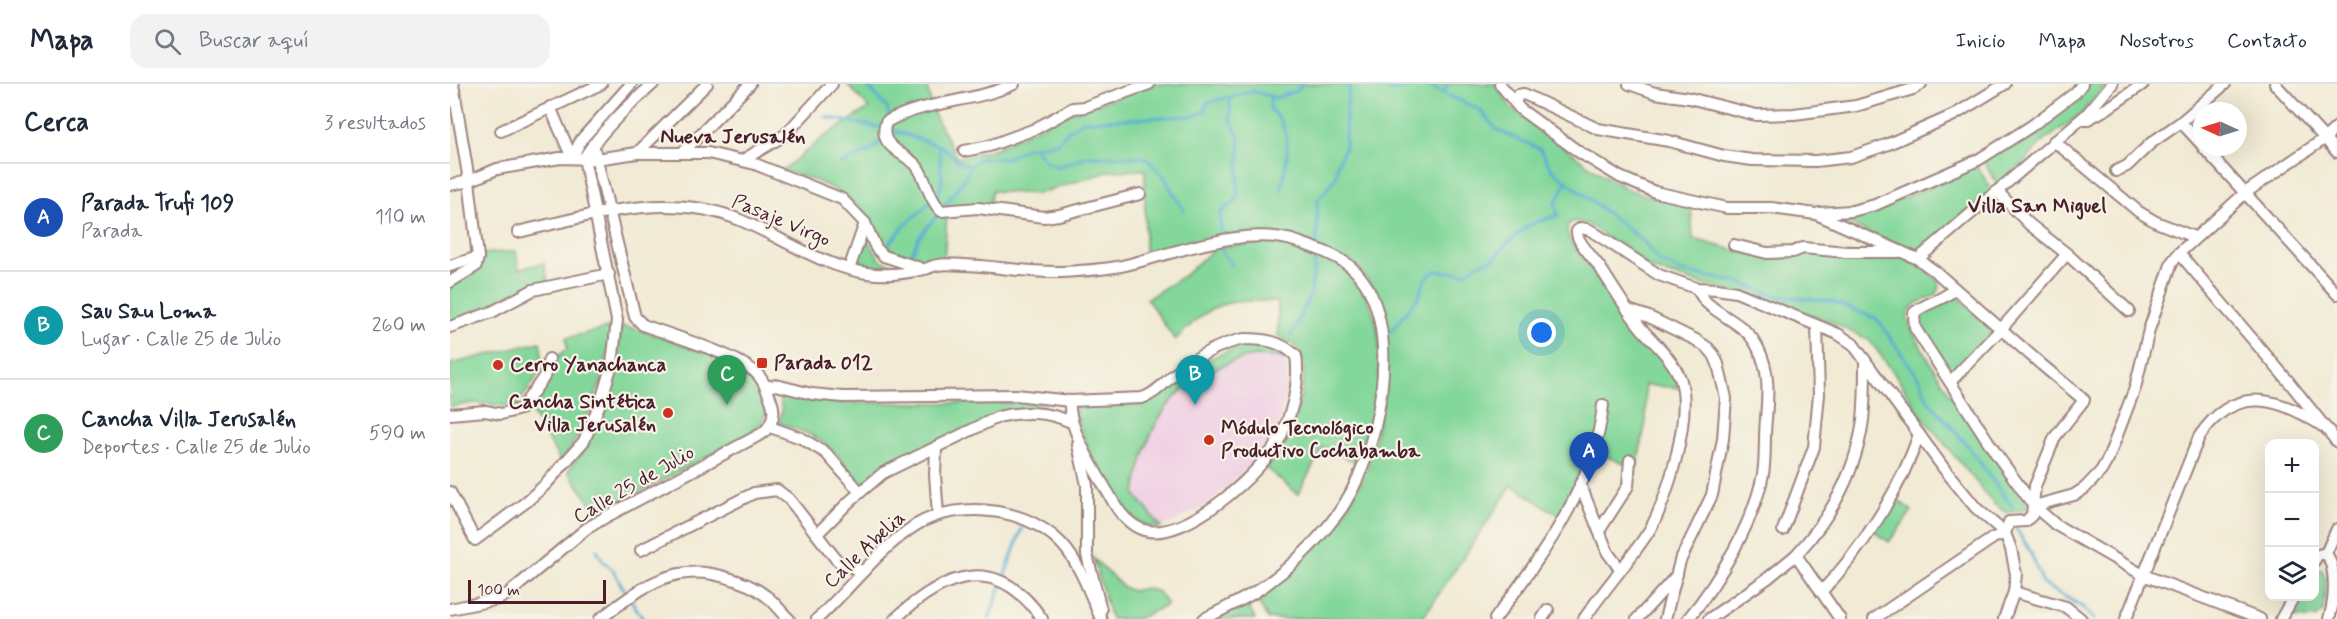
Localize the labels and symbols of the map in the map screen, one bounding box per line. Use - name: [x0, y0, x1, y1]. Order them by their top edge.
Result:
- north arrow: [2193, 102, 2247, 156]
- district label: Nueva Jerusalén: [660, 123, 806, 151]
- street label: Pasaje Virgo: [727, 188, 834, 255]
- district label: Villa San Miguel: [1968, 192, 2106, 220]
- your location: [1527, 318, 1556, 347]
- place label: Parada 012: [774, 350, 873, 377]
- place label: Cerro Yanachanca: [510, 352, 667, 379]
- pin: C: [708, 356, 746, 405]
- marker: Parada 012: [755, 356, 769, 370]
- pin: B: [1176, 356, 1214, 405]
- marker: Cerro Yanachanca: [491, 358, 505, 372]
- place label: Cancha Sintética Villa Jerusalén: [508, 389, 656, 439]
- marker: Cancha Sintética Villa Jerusalén: [661, 406, 675, 420]
- place label: Módulo Tecnológico Productivo Cochabamba: [1221, 415, 1421, 465]
- pin: A: [1570, 432, 1608, 482]
- marker: Módulo Tecnológico Productivo Cochabamba: [1202, 433, 1216, 447]
- street label: Calle 25 de Julio: [568, 439, 700, 531]
- street label: Calle Abelia: [818, 505, 912, 595]
- scale bar: [468, 577, 606, 604]

